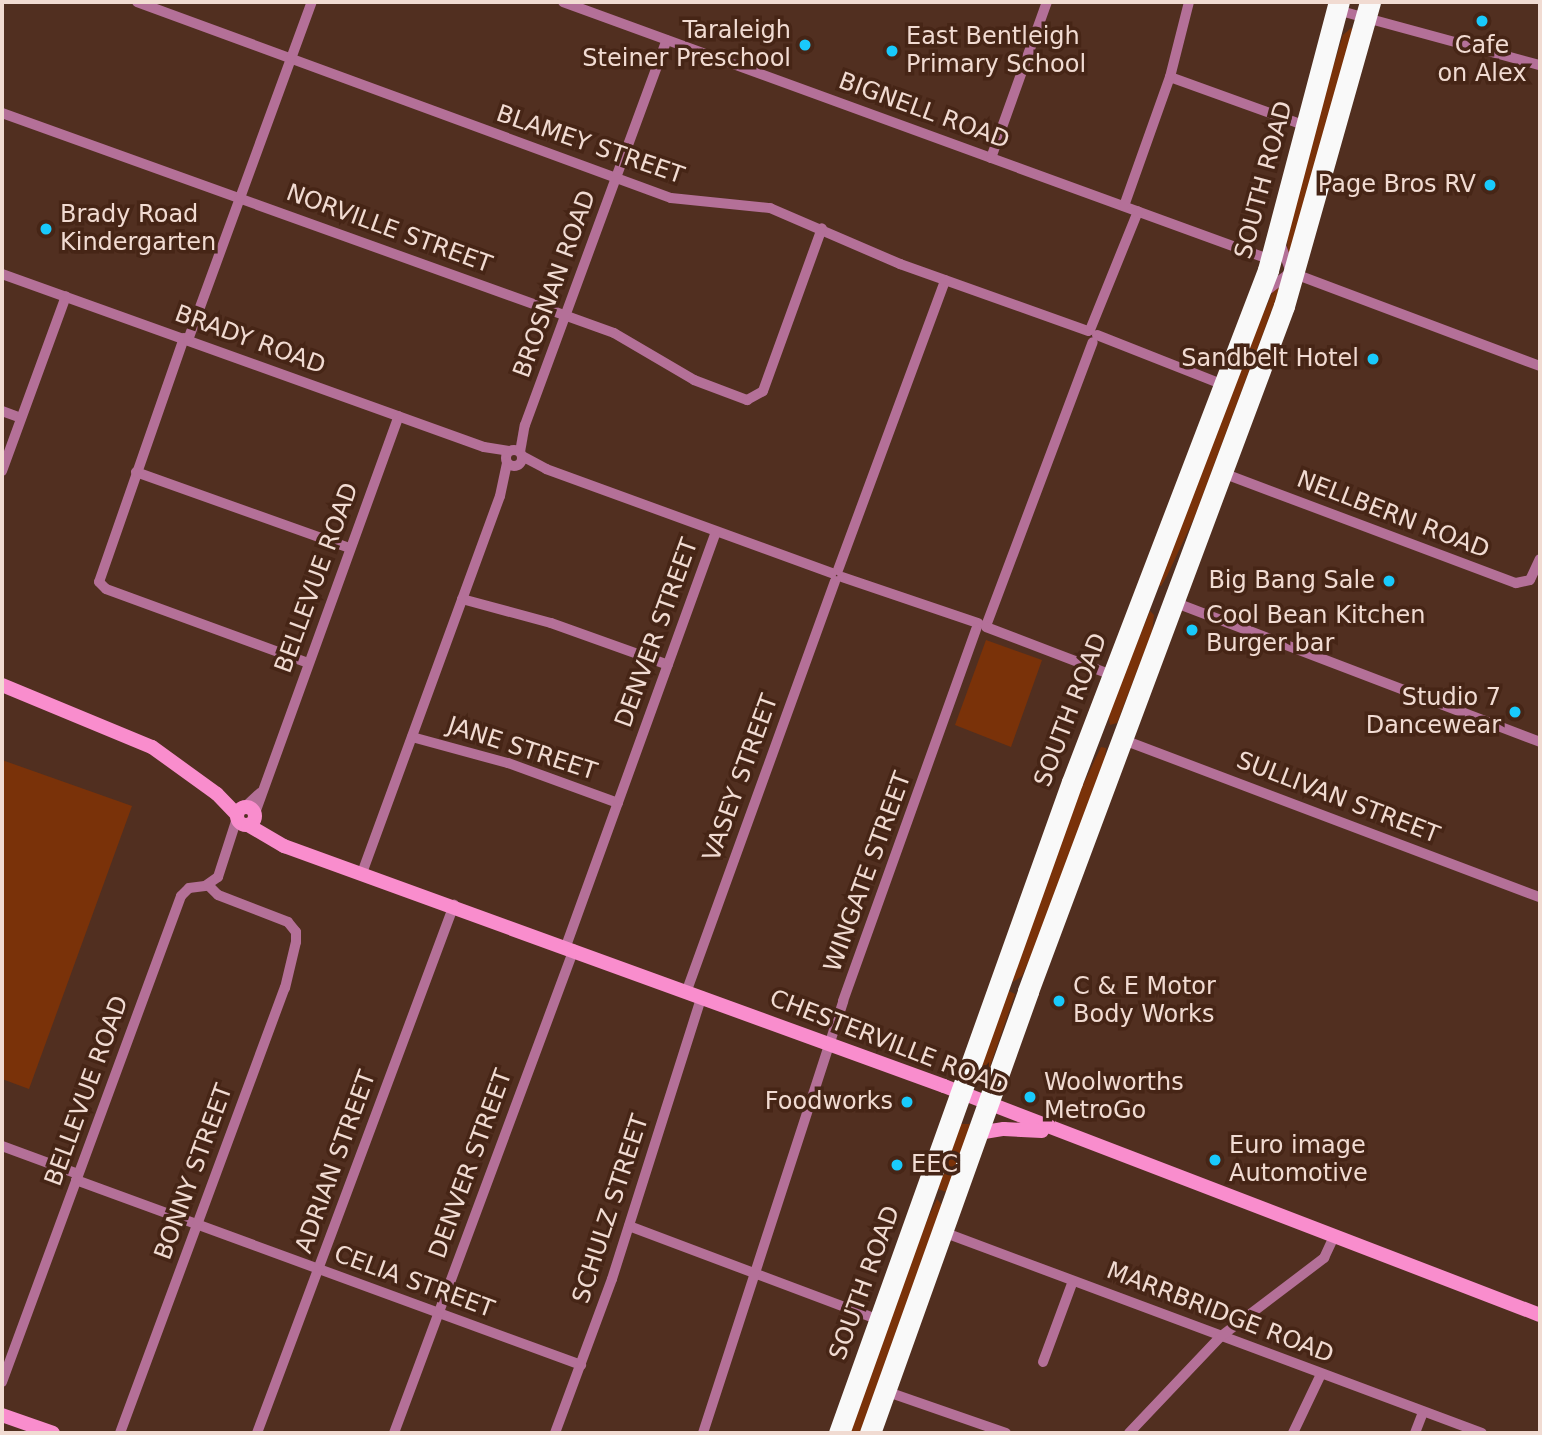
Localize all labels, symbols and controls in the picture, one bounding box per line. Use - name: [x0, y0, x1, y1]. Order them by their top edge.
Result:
- marker: Cafe on Alex: [1474, 13, 1490, 29]
- place label: Taraleigh Steiner Preschool: [582, 17, 791, 73]
- place label: East Bentleigh Primary School: [906, 23, 1086, 79]
- place label: Cafe on Alex: [1437, 32, 1527, 88]
- marker: Taraleigh Steiner Preschool: [797, 37, 813, 53]
- marker: East Bentleigh Primary School: [884, 43, 900, 59]
- street label: BIGNELL ROAD: [835, 67, 1013, 155]
- street label: SOUTH ROAD: [1229, 98, 1299, 262]
- street label: BLAMEY STREET: [492, 99, 688, 191]
- place label: Page Bros RV: [1318, 171, 1476, 199]
- marker: Page Bros RV: [1482, 177, 1498, 193]
- street label: NORVILLE STREET: [282, 178, 496, 280]
- street label: BROSNAN ROAD: [508, 186, 602, 382]
- place label: Brady Road Kindergarten: [60, 201, 216, 257]
- marker: Brady Road Kindergarten: [38, 221, 54, 237]
- street label: BRADY ROAD: [171, 299, 329, 381]
- place label: Sandbelt Hotel: [1181, 345, 1359, 373]
- marker: Sandbelt Hotel: [1365, 351, 1381, 367]
- street label: NELLBERN ROAD: [1293, 465, 1493, 565]
- street label: BELLEVUE ROAD: [269, 479, 365, 677]
- street label: DENVER STREET: [609, 535, 705, 731]
- place label: Big Bang Sale: [1208, 567, 1375, 595]
- marker: Big Bang Sale: [1381, 573, 1397, 589]
- place label: Cool Bean Kitchen Burger bar: [1206, 602, 1425, 658]
- marker: Cool Bean Kitchen Burger bar: [1184, 622, 1200, 638]
- street label: SOUTH ROAD: [1029, 629, 1113, 791]
- place label: Studio 7 Dancewear: [1366, 684, 1501, 740]
- street label: VASEY STREET: [697, 691, 785, 865]
- marker: Studio 7 Dancewear: [1507, 704, 1523, 720]
- street label: JANE STREET: [444, 711, 600, 787]
- street label: SULLIVAN STREET: [1232, 746, 1444, 850]
- street label: WINGATE STREET: [818, 768, 918, 976]
- place label: C & E Motor Body Works: [1073, 973, 1216, 1029]
- street label: CHESTERVILLE ROAD: [766, 984, 1012, 1102]
- street label: BELLEVUE ROAD: [39, 992, 135, 1190]
- marker: C & E Motor Body Works: [1051, 993, 1067, 1009]
- street label: DENVER STREET: [423, 1066, 519, 1262]
- street label: ADRIAN STREET: [290, 1067, 382, 1257]
- place label: Woolworths MetroGo: [1044, 1069, 1184, 1125]
- street label: BONNY STREET: [149, 1080, 239, 1264]
- place label: Foodworks: [765, 1088, 893, 1116]
- marker: Woolworths MetroGo: [1022, 1089, 1038, 1105]
- marker: Foodworks: [899, 1094, 915, 1110]
- street label: SCHULZ STREET: [567, 1111, 655, 1307]
- place label: Euro image Automotive: [1229, 1132, 1368, 1188]
- place label: EEC: [911, 1151, 958, 1179]
- marker: Euro image Automotive: [1207, 1152, 1223, 1168]
- marker: EEC: [889, 1157, 905, 1173]
- street label: SOUTH ROAD: [824, 1202, 906, 1364]
- street label: CELIA STREET: [330, 1240, 498, 1324]
- street label: MARRBRIDGE ROAD: [1103, 1256, 1337, 1370]

